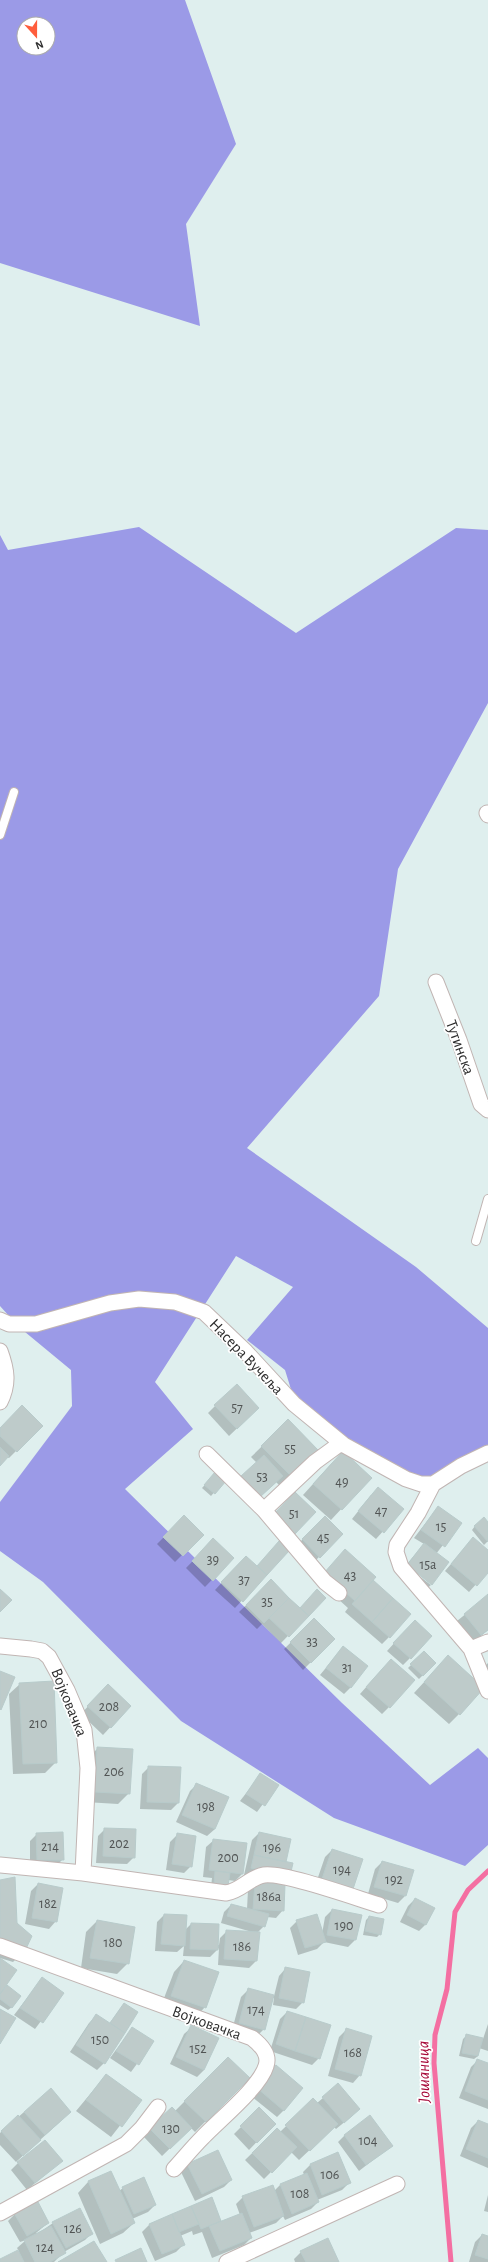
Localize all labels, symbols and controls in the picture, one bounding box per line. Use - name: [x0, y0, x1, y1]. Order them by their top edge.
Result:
- north arrow: [16, 16, 56, 56]
- text: N: [34, 38, 45, 51]
- street label: Тутинска: [442, 1018, 477, 1077]
- street label: Насера Вучеља: [206, 1316, 286, 1398]
- house number: 57: [231, 1401, 243, 1415]
- house number: 55: [284, 1442, 296, 1456]
- house number: 53: [256, 1470, 268, 1484]
- house number: 49: [335, 1475, 349, 1489]
- house number: 47: [375, 1504, 387, 1518]
- house number: 51: [289, 1507, 299, 1521]
- house number: 15: [436, 1520, 446, 1534]
- house number: 45: [317, 1531, 329, 1545]
- house number: 39: [207, 1553, 219, 1567]
- house number: 15a: [419, 1558, 437, 1572]
- house number: 43: [344, 1569, 356, 1583]
- house number: 37: [238, 1573, 250, 1587]
- house number: 35: [261, 1595, 273, 1609]
- house number: 33: [306, 1635, 318, 1649]
- house number: 31: [342, 1661, 352, 1675]
- street label: Војковачка: [47, 1666, 90, 1739]
- house number: 208: [99, 1700, 119, 1714]
- house number: 210: [29, 1717, 47, 1731]
- house number: 206: [104, 1765, 124, 1779]
- house number: 198: [197, 1800, 215, 1814]
- house number: 202: [109, 1837, 129, 1851]
- house number: 214: [41, 1840, 59, 1854]
- house number: 196: [263, 1841, 281, 1855]
- house number: 200: [217, 1851, 239, 1865]
- house number: 194: [333, 1863, 351, 1877]
- house number: 192: [385, 1873, 403, 1887]
- house number: 186a: [257, 1890, 282, 1904]
- house number: 182: [39, 1897, 57, 1911]
- house number: 190: [335, 1919, 353, 1933]
- house number: 180: [104, 1936, 122, 1950]
- house number: 186: [233, 1940, 251, 1954]
- street label: Војковачка: [170, 2003, 243, 2044]
- house number: 174: [247, 2003, 265, 2017]
- house number: 150: [91, 2033, 109, 2047]
- water label: Јошаница: [414, 2041, 433, 2104]
- house number: 152: [189, 2042, 207, 2056]
- house number: 168: [344, 2046, 362, 2060]
- house number: 130: [162, 2122, 180, 2136]
- house number: 104: [359, 2134, 378, 2148]
- house number: 106: [321, 2168, 339, 2182]
- house number: 108: [291, 2187, 309, 2201]
- house number: 126: [64, 2222, 82, 2236]
- house number: 124: [36, 2241, 54, 2255]

